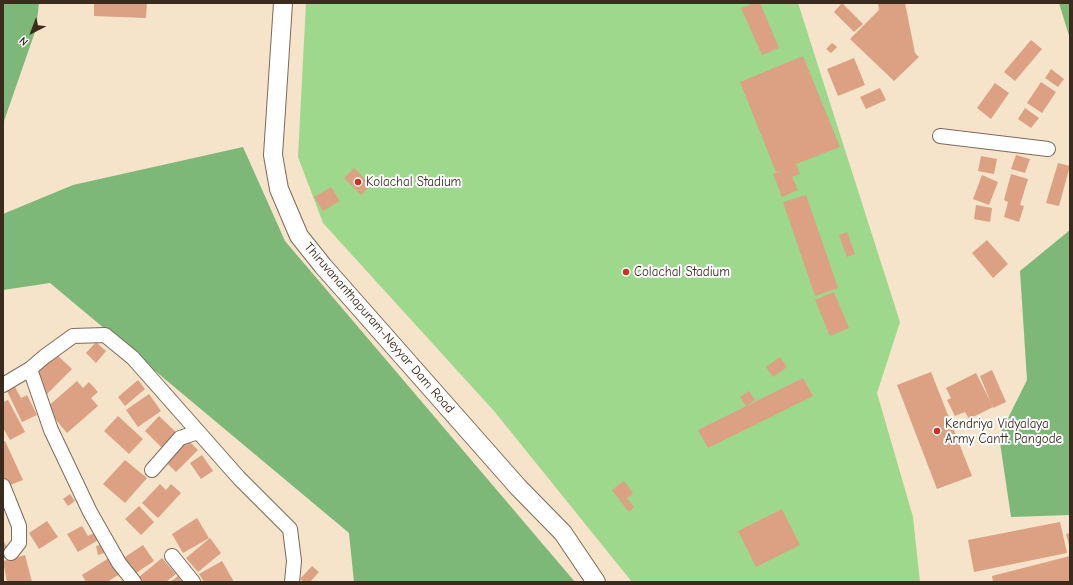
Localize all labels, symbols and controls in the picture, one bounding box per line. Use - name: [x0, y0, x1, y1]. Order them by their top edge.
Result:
- north arrow: [12, 12, 52, 52]
- text: N: [17, 34, 31, 49]
- place label: Kolachal Stadium: [366, 174, 461, 190]
- marker: Kolachal Stadium: [353, 177, 363, 187]
- street label: Thiruvananthapuram-Neyyar Dam Road: [301, 240, 457, 416]
- place label: Colachal Stadium: [634, 264, 730, 280]
- marker: Colachal Stadium: [621, 267, 631, 277]
- place label: Kendriya Vidyalaya Army Cantt. Pangode: [945, 416, 1062, 447]
- marker: Kendriya Vidyalaya Army Cantt. Pangode: [932, 426, 942, 436]

